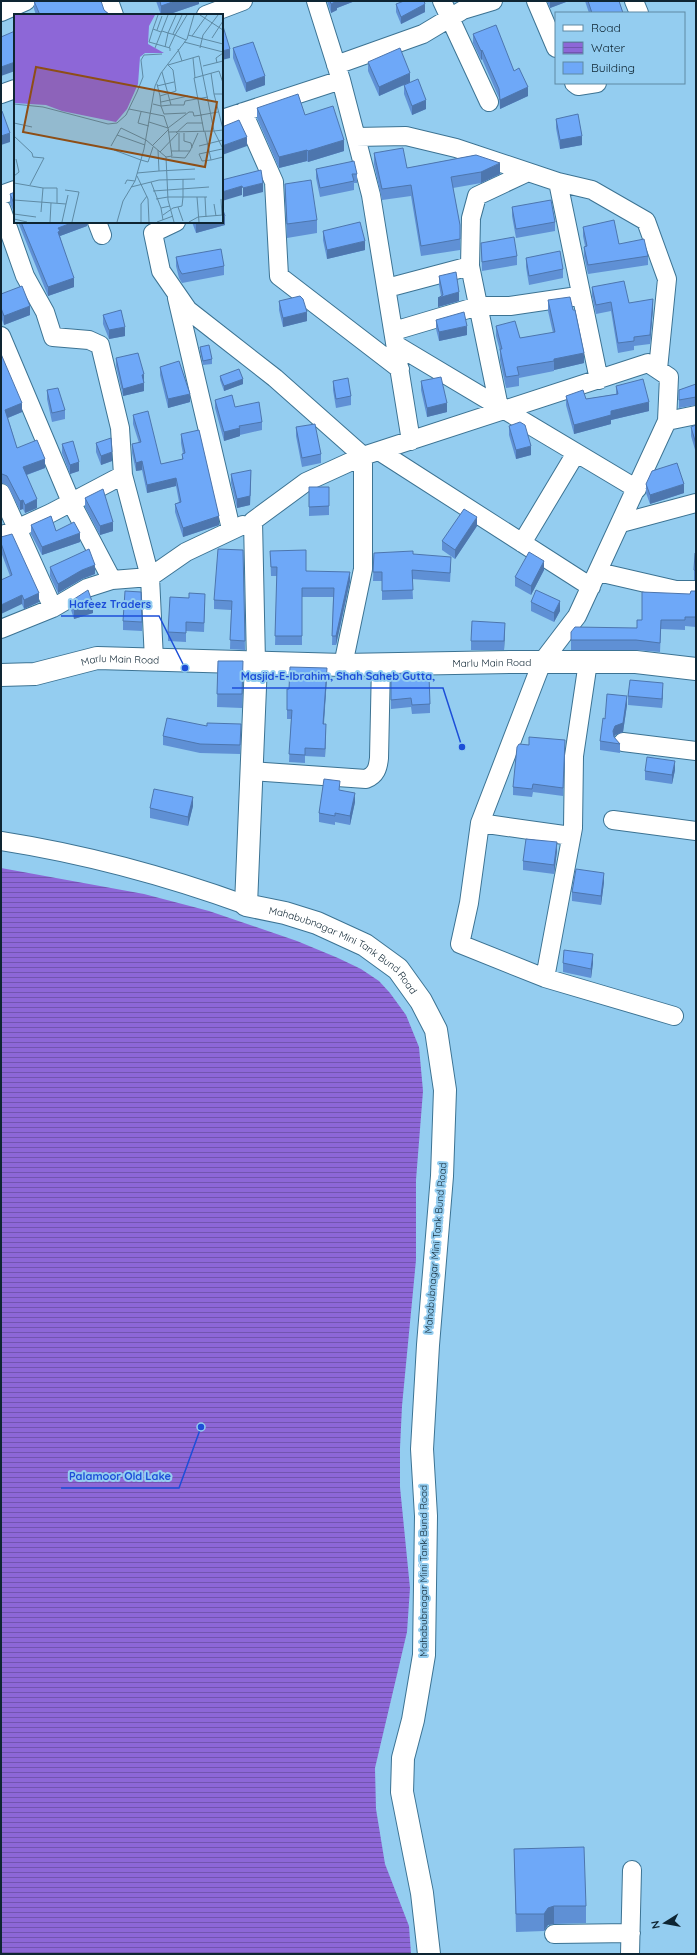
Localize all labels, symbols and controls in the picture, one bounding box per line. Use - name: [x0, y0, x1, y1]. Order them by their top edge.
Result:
- legend: [555, 12, 685, 84]
- inset map: [14, 14, 223, 223]
- text: Road: [591, 20, 621, 35]
- text: Water: [591, 40, 626, 55]
- text: Building: [591, 60, 635, 75]
- callout: Hafeez Traders: [61, 593, 159, 616]
- text: Hafeez Traders: [69, 597, 151, 611]
- street label: Marlu Main Road: [80, 652, 159, 669]
- street label: Marlu Main Road: [452, 656, 531, 670]
- callout: Masjid-E-Ibrahim, Shah Saheb Gutta,: [232, 665, 443, 688]
- text: Masjid-E-Ibrahim, Shah Saheb Gutta,: [241, 669, 435, 683]
- street label: Mahabubnagar Mini Tank Bund Road: [268, 904, 420, 997]
- street label: Mahabubnagar Mini Tank Bund Road: [422, 1162, 449, 1334]
- callout: Palamoor Old Lake: [61, 1465, 179, 1488]
- text: Palamoor Old Lake: [69, 1469, 171, 1483]
- street label: Mahabubnagar Mini Tank Bund Road: [417, 1485, 430, 1657]
- north arrow: [645, 1903, 685, 1943]
- text: N: [648, 1920, 663, 1930]

